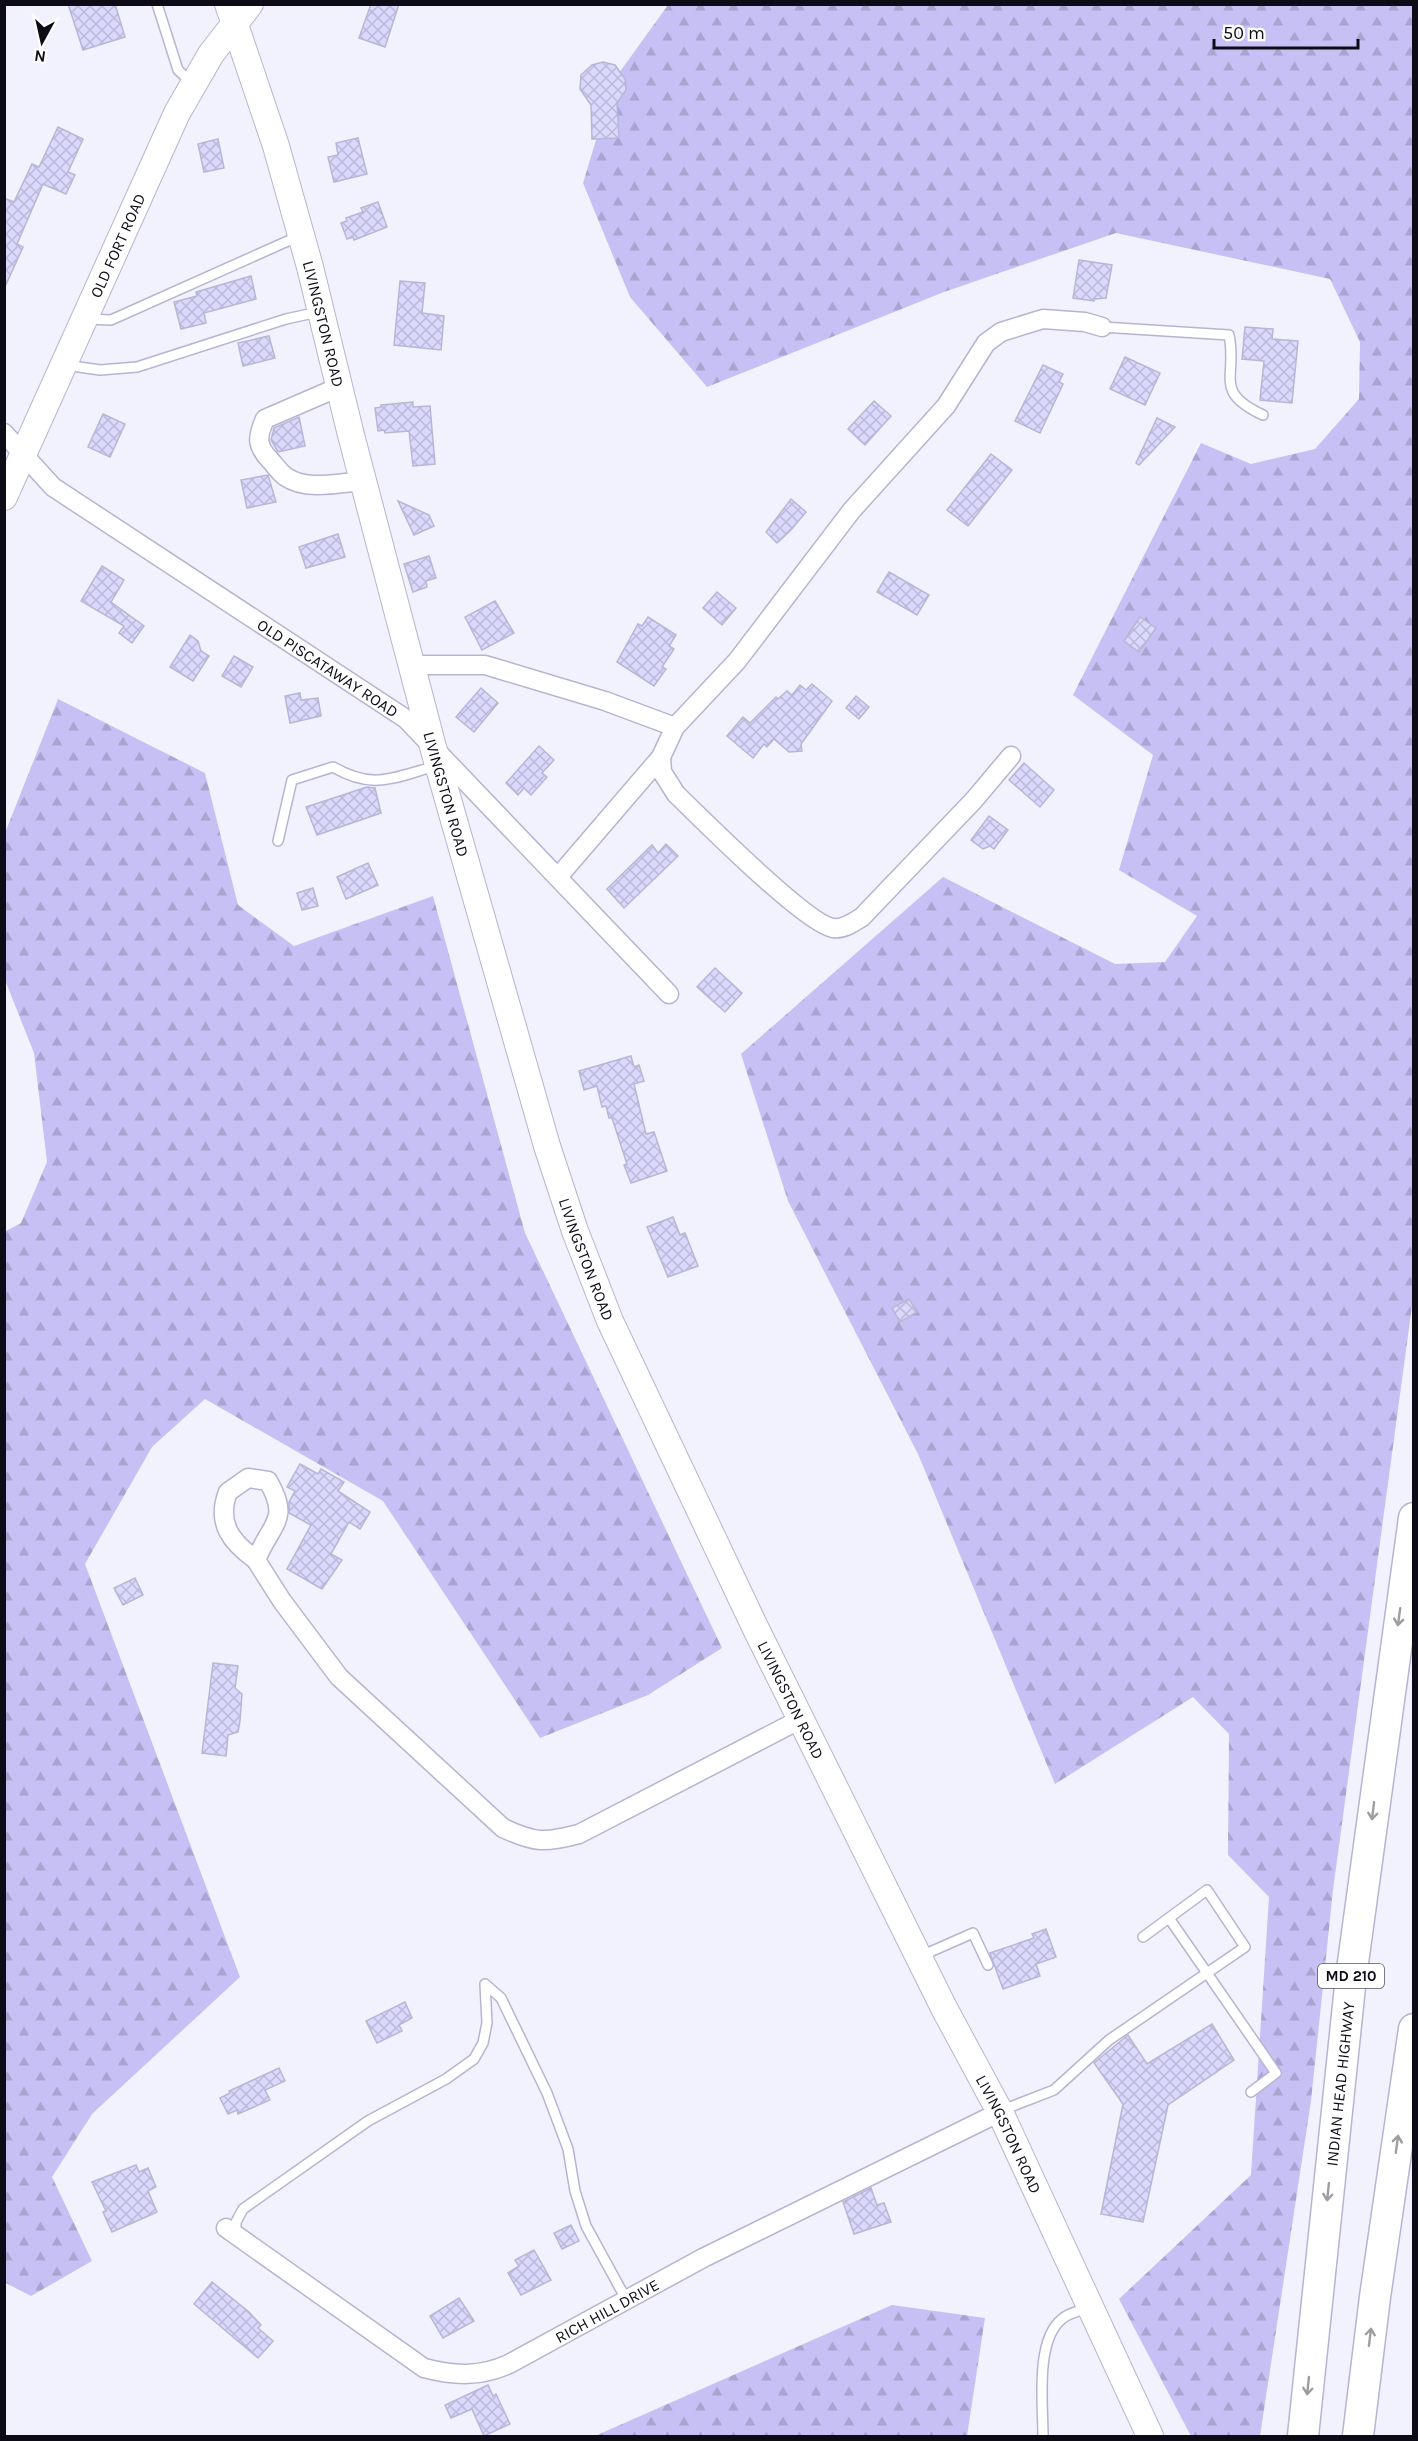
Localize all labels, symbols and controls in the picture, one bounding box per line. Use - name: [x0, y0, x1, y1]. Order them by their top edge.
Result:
- north arrow: [12, 12, 72, 72]
- scale bar: [1214, 12, 1358, 50]
- text: 50 m: [1223, 22, 1265, 44]
- text: N: [33, 46, 47, 67]
- street label: OLD FORT ROAD: [86, 190, 150, 301]
- street label: LIVINGSTON ROAD: [299, 259, 348, 389]
- street label: OLD PISCATAWAY ROAD: [254, 615, 402, 721]
- street label: LIVINGSTON ROAD: [419, 729, 473, 859]
- street label: LIVINGSTON ROAD: [555, 1196, 618, 1323]
- one-way arrow: [1393, 1607, 1404, 1627]
- street label: LIVINGSTON ROAD: [753, 1638, 828, 1762]
- one-way arrow: [1367, 1800, 1378, 1820]
- road number: MD 210: [1318, 1964, 1384, 1988]
- street label: INDIAN HEAD HIGHWAY: [1322, 2001, 1358, 2167]
- street label: LIVINGSTON ROAD: [972, 2072, 1045, 2197]
- one-way arrow: [1392, 2134, 1403, 2154]
- one-way arrow: [1322, 2182, 1333, 2202]
- street label: RICH HILL DRIVE: [552, 2275, 662, 2347]
- one-way arrow: [1365, 2327, 1376, 2347]
- one-way arrow: [1303, 2376, 1314, 2396]

